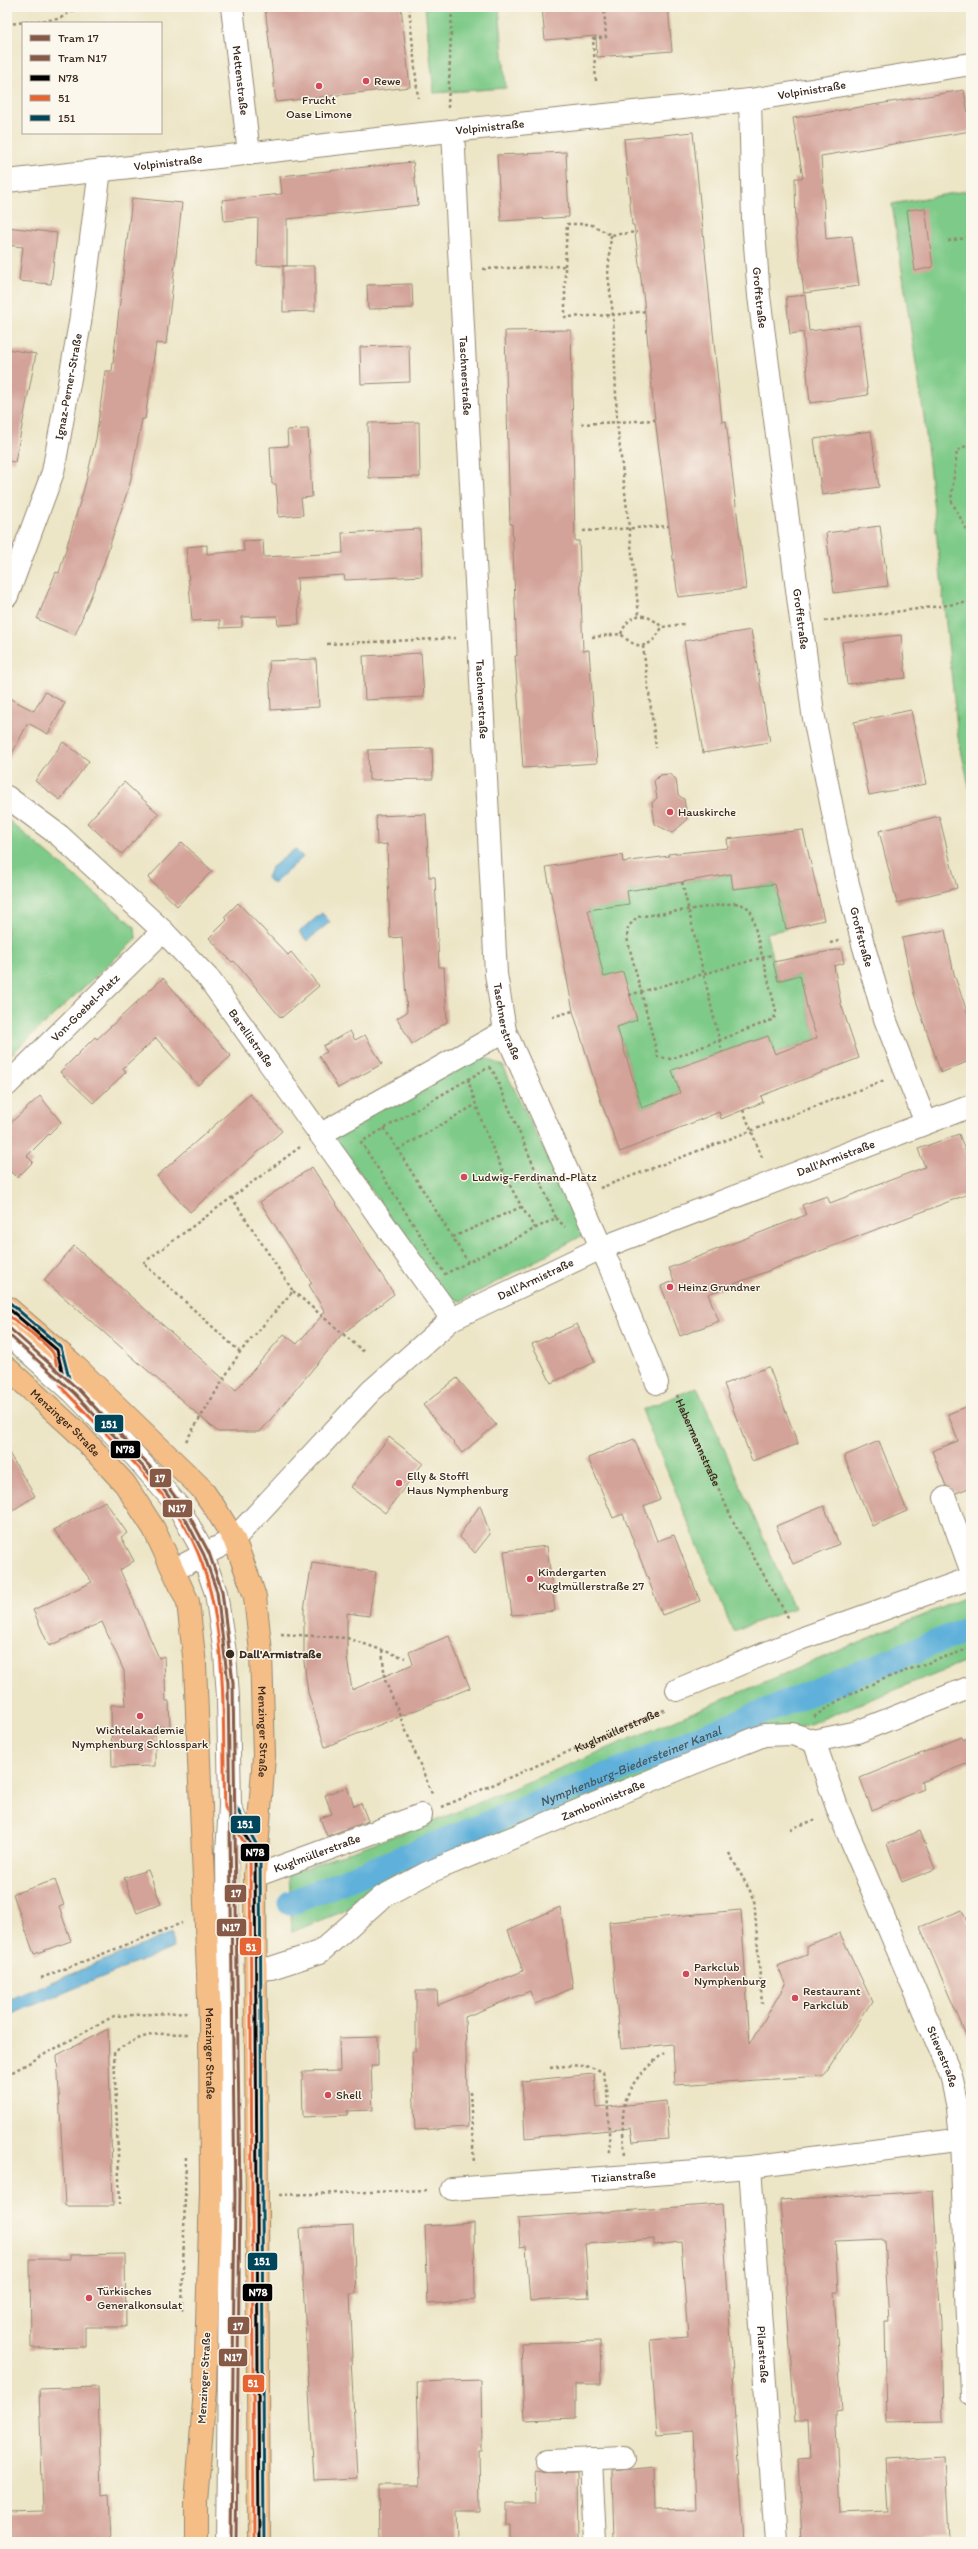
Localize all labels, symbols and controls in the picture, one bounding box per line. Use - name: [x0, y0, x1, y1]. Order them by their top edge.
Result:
- legend: [22, 22, 162, 134]
- text: Tram 17: [58, 31, 99, 45]
- street label: Mettenstraße: [230, 45, 252, 116]
- text: Tram N17: [58, 51, 107, 65]
- text: N78: [58, 71, 79, 85]
- place label: Rewe: [374, 74, 401, 88]
- marker: Rewe: [361, 76, 371, 86]
- street label: Volpinistraße: [777, 77, 847, 102]
- marker: Frucht Oase Limone: [314, 81, 324, 91]
- text: 51: [58, 91, 70, 105]
- place label: Frucht Oase Limone: [286, 93, 352, 121]
- text: 151: [58, 111, 76, 125]
- street label: Volpinistraße: [455, 116, 525, 137]
- street label: Volpinistraße: [133, 152, 203, 174]
- street label: Groffstraße: [750, 266, 770, 329]
- street label: Ignaz-Perner-Straße: [52, 332, 85, 441]
- street label: Taschnerstraße: [456, 335, 475, 416]
- street label: Groffstraße: [790, 588, 812, 651]
- street label: Taschnerstraße: [473, 659, 491, 740]
- place label: Hauskirche: [678, 805, 736, 819]
- marker: Hauskirche: [665, 807, 675, 817]
- street label: Groffstraße: [847, 905, 876, 969]
- street label: Von-Goebel-Platz: [48, 970, 123, 1045]
- street label: Taschnerstraße: [490, 982, 524, 1063]
- street label: Barellistraße: [226, 1006, 277, 1070]
- street label: Dall'Armistraße: [795, 1137, 877, 1179]
- place label: Ludwig-Ferdinand-Platz: [472, 1170, 597, 1184]
- marker: Ludwig-Ferdinand-Platz: [459, 1172, 469, 1182]
- street label: Dall'Armistraße: [495, 1255, 576, 1303]
- place label: Heinz Grundner: [678, 1280, 760, 1294]
- marker: Heinz Grundner: [665, 1282, 675, 1292]
- street label: Menzinger Straße: [27, 1386, 103, 1460]
- street label: Habermannstraße: [673, 1397, 724, 1489]
- line badge: 151: [94, 1414, 124, 1433]
- text: 151: [101, 1418, 118, 1431]
- line badge: N78: [110, 1440, 141, 1459]
- text: N78: [116, 1443, 134, 1456]
- line badge: 17: [149, 1468, 172, 1488]
- place label: Elly & Stoffl Haus Nymphenburg: [407, 1469, 509, 1497]
- text: 17: [155, 1472, 166, 1485]
- marker: Elly & Stoffl Haus Nymphenburg: [394, 1478, 404, 1488]
- line badge: N17: [162, 1499, 193, 1518]
- text: N17: [168, 1502, 187, 1515]
- place label: Kindergarten Kuglmüllerstraße 27: [538, 1565, 644, 1593]
- marker: Kindergarten Kuglmüllerstraße 27: [525, 1574, 535, 1584]
- place label: Dall'Armistraße: [239, 1647, 322, 1661]
- marker: Dall'Armistraße: [224, 1648, 236, 1660]
- street label: Menzinger Straße: [255, 1686, 271, 1778]
- street label: Kuglmüllerstraße: [572, 1706, 662, 1755]
- marker: Wichtelakademie Nymphenburg Schlosspark: [135, 1711, 145, 1721]
- water label: Nymphenburg-Biedersteiner Kanal: [538, 1722, 725, 1809]
- place label: Wichtelakademie Nymphenburg Schlosspark: [72, 1723, 209, 1751]
- street label: Zamboninistraße: [559, 1777, 647, 1824]
- line badge: 151: [230, 1815, 261, 1834]
- text: 151: [237, 1818, 254, 1831]
- street label: Kuglmüllerstraße: [272, 1831, 362, 1876]
- line badge: N78: [240, 1843, 270, 1862]
- text: N78: [246, 1846, 264, 1859]
- line badge: 17: [224, 1884, 247, 1903]
- text: 17: [231, 1887, 242, 1900]
- line badge: N17: [216, 1918, 247, 1937]
- text: N17: [222, 1921, 241, 1934]
- line badge: 51: [239, 1937, 262, 1956]
- text: 51: [246, 1941, 257, 1954]
- place label: Parkclub Nymphenburg: [694, 1960, 767, 1988]
- marker: Parkclub Nymphenburg: [681, 1969, 691, 1979]
- place label: Restaurant Parkclub: [803, 1984, 861, 2012]
- marker: Restaurant Parkclub: [790, 1993, 800, 2003]
- street label: Menzinger Straße: [202, 2007, 217, 2100]
- street label: Stievestraße: [924, 2024, 960, 2089]
- place label: Shell: [336, 2088, 362, 2102]
- marker: Shell: [323, 2090, 333, 2100]
- street label: Tizianstraße: [591, 2167, 657, 2186]
- line badge: 151: [247, 2252, 278, 2271]
- text: 151: [254, 2255, 271, 2268]
- line badge: N78: [242, 2283, 273, 2302]
- place label: Türkisches Generalkonsulat: [97, 2284, 183, 2312]
- text: N78: [249, 2286, 267, 2299]
- marker: Türkisches Generalkonsulat: [84, 2293, 94, 2303]
- line badge: 17: [227, 2316, 250, 2335]
- text: 17: [233, 2320, 244, 2333]
- street label: Pilarstraße: [754, 2325, 772, 2384]
- street label: Menzinger Straße: [195, 2332, 213, 2424]
- line badge: N17: [218, 2348, 248, 2367]
- text: N17: [224, 2351, 243, 2364]
- line badge: 51: [242, 2374, 265, 2393]
- text: 51: [248, 2377, 259, 2390]

